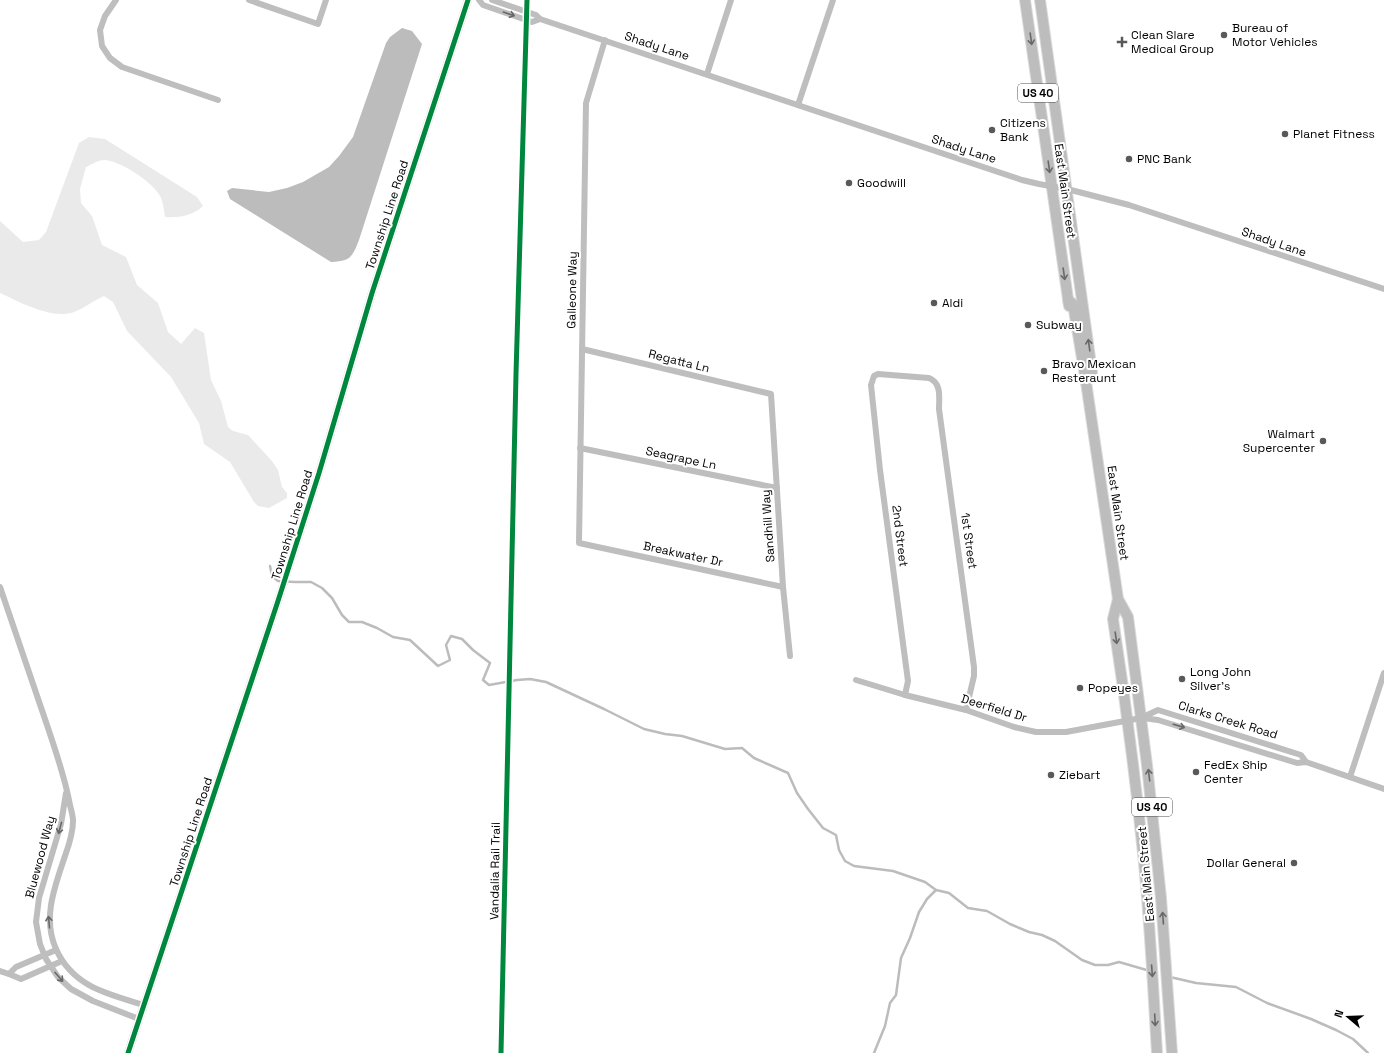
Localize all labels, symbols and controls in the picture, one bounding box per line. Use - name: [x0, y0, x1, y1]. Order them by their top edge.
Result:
- one-way arrow: [502, 11, 515, 18]
- place label: Bureau of Motor Vehicles: [1232, 20, 1318, 50]
- place label: Clean Slare Medical Group: [1131, 27, 1214, 57]
- street label: Shady Lane: [622, 28, 692, 64]
- marker: Bureau of Motor Vehicles: [1219, 30, 1229, 40]
- one-way arrow: [1027, 32, 1035, 45]
- marker: Clean Slare Medical Group: [1116, 36, 1128, 48]
- road number: US 40: [1018, 84, 1058, 102]
- place label: Citizens Bank: [1000, 115, 1046, 145]
- marker: Citizens Bank: [987, 125, 997, 135]
- place label: Planet Fitness: [1293, 126, 1375, 142]
- marker: Planet Fitness: [1280, 129, 1290, 139]
- street label: Shady Lane: [929, 131, 999, 167]
- street label: East Main Street: [1050, 142, 1080, 240]
- place label: PNC Bank: [1137, 151, 1192, 167]
- marker: PNC Bank: [1124, 154, 1134, 164]
- street label: Township Line Road: [362, 158, 412, 272]
- one-way arrow: [1045, 160, 1053, 173]
- place label: Goodwill: [857, 175, 906, 191]
- marker: Goodwill: [844, 178, 854, 188]
- street label: Shady Lane: [1239, 223, 1309, 261]
- street label: Galleone Way: [563, 251, 581, 329]
- one-way arrow: [1060, 268, 1068, 281]
- place label: Aldi: [942, 295, 963, 311]
- marker: Aldi: [929, 298, 939, 308]
- place label: Subway: [1036, 317, 1082, 333]
- marker: Subway: [1023, 320, 1033, 330]
- one-way arrow: [1085, 339, 1093, 352]
- street label: Regatta Ln: [647, 346, 711, 376]
- place label: Bravo Mexican Resteraunt: [1052, 356, 1136, 386]
- marker: Bravo Mexican Resteraunt: [1039, 366, 1049, 376]
- place label: Walmart Supercenter: [1243, 426, 1315, 456]
- marker: Walmart Supercenter: [1318, 436, 1328, 446]
- street label: Seagrape Ln: [644, 443, 718, 473]
- street label: East Main Street: [1103, 464, 1133, 562]
- street label: Township Line Road: [268, 468, 316, 582]
- street label: Sandhill Way: [757, 489, 779, 563]
- street label: 2nd Street: [888, 504, 912, 568]
- street label: 1st Street: [957, 512, 981, 570]
- street label: Breakwater Dr: [642, 538, 725, 570]
- one-way arrow: [1112, 631, 1120, 644]
- place label: Long John Silver's: [1190, 664, 1251, 694]
- marker: Long John Silver's: [1177, 674, 1187, 684]
- place label: Popeyes: [1088, 680, 1138, 696]
- marker: Popeyes: [1075, 683, 1085, 693]
- street label: Deerfield Dr: [959, 690, 1029, 726]
- street label: Clarks Creek Road: [1176, 697, 1280, 743]
- one-way arrow: [1172, 723, 1185, 731]
- place label: FedEx Ship Center: [1204, 757, 1268, 787]
- place label: Ziebart: [1059, 767, 1101, 783]
- marker: FedEx Ship Center: [1191, 767, 1201, 777]
- one-way arrow: [1145, 769, 1152, 782]
- marker: Ziebart: [1046, 770, 1056, 780]
- street label: Township Line Road: [166, 775, 216, 889]
- road number: US 40: [1132, 798, 1172, 816]
- street label: Bluewood Way: [21, 814, 59, 900]
- one-way arrow: [56, 821, 63, 834]
- street label: Vandalia Rail Trail: [486, 822, 504, 920]
- street label: East Main Street: [1134, 826, 1158, 922]
- place label: Dollar General: [1207, 855, 1286, 871]
- marker: Dollar General: [1289, 858, 1299, 868]
- one-way arrow: [1159, 912, 1166, 925]
- one-way arrow: [46, 916, 53, 929]
- one-way arrow: [1149, 964, 1156, 977]
- one-way arrow: [54, 972, 63, 982]
- north arrow: [1328, 997, 1368, 1037]
- text: N: [1331, 1008, 1346, 1020]
- one-way arrow: [1152, 1013, 1159, 1026]

